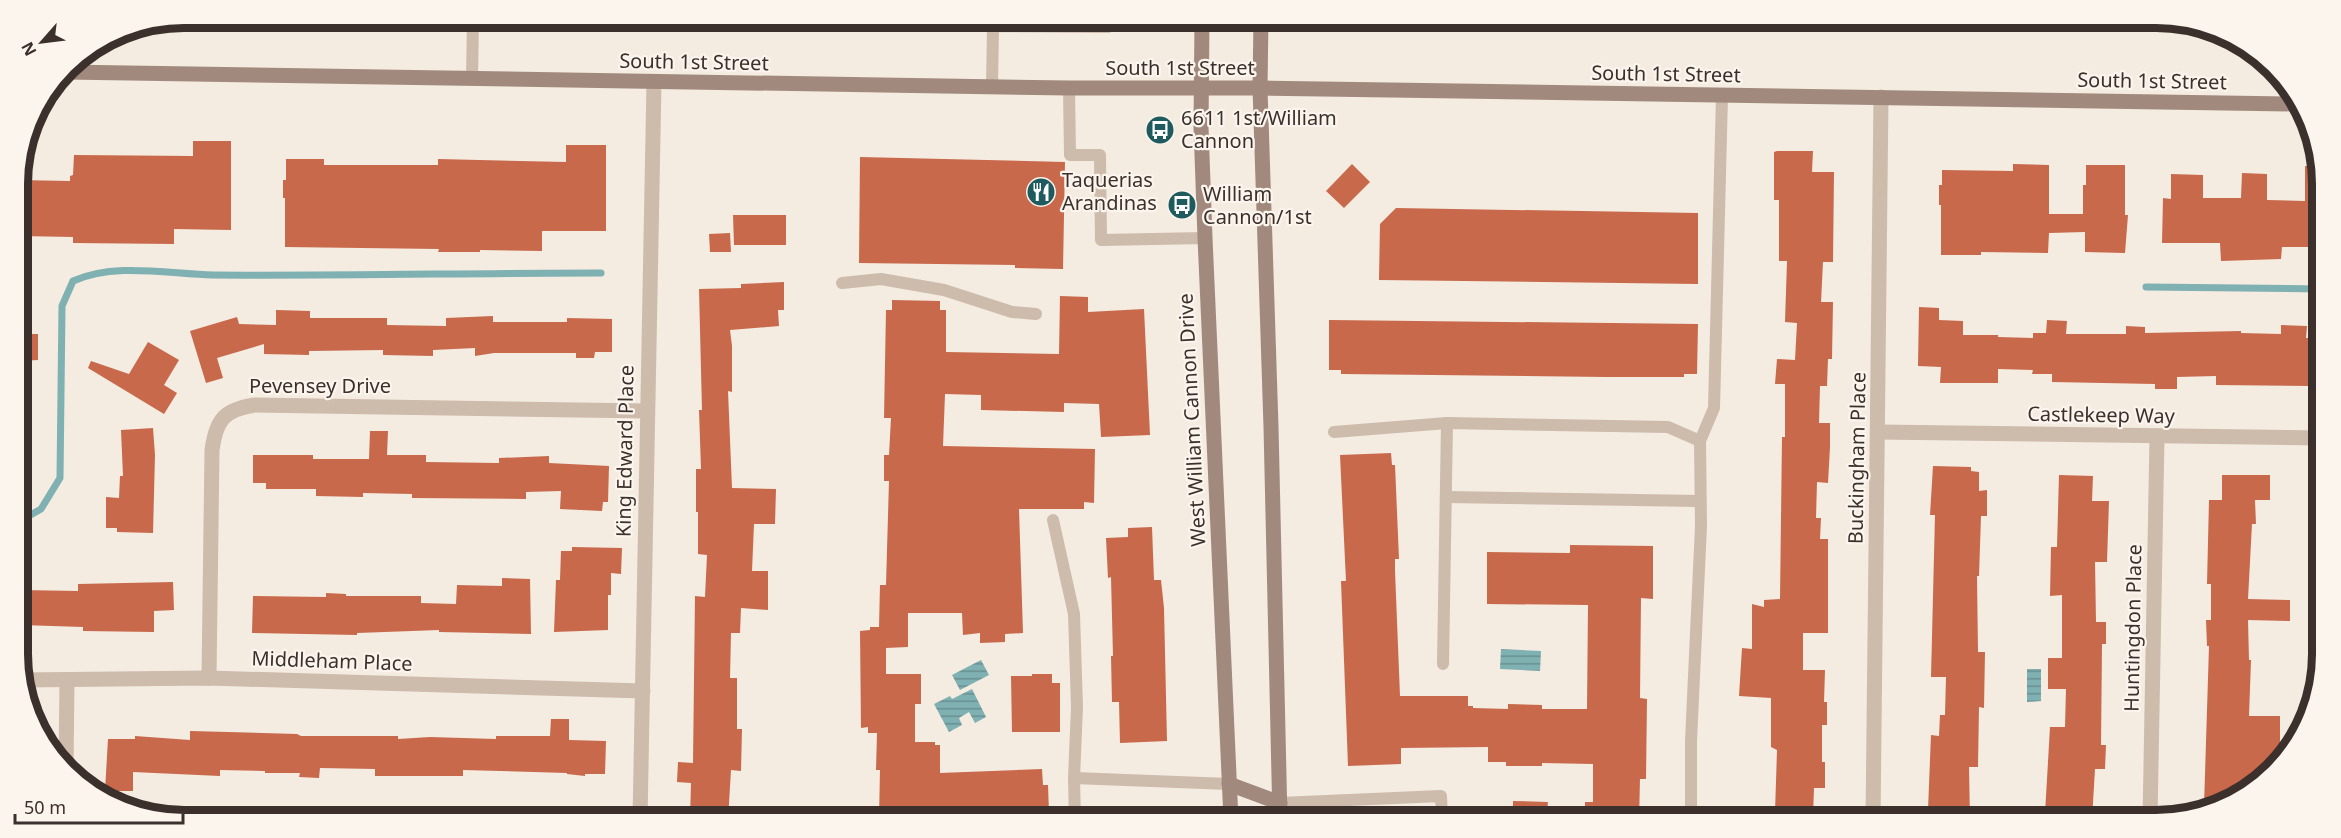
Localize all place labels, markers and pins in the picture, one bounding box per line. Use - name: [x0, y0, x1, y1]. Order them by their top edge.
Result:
- place label: 6611 1st/William Cannon: [1181, 104, 1337, 154]
- bus stop icon: 6611 1st/William Cannon: [1144, 114, 1176, 146]
- place label: Taquerias Arandinas: [1062, 166, 1157, 216]
- restaurant icon: Taquerias Arandinas: [1025, 176, 1057, 208]
- place label: William Cannon/1st: [1203, 180, 1312, 230]
- bus stop icon: William Cannon/1st: [1166, 189, 1198, 221]

